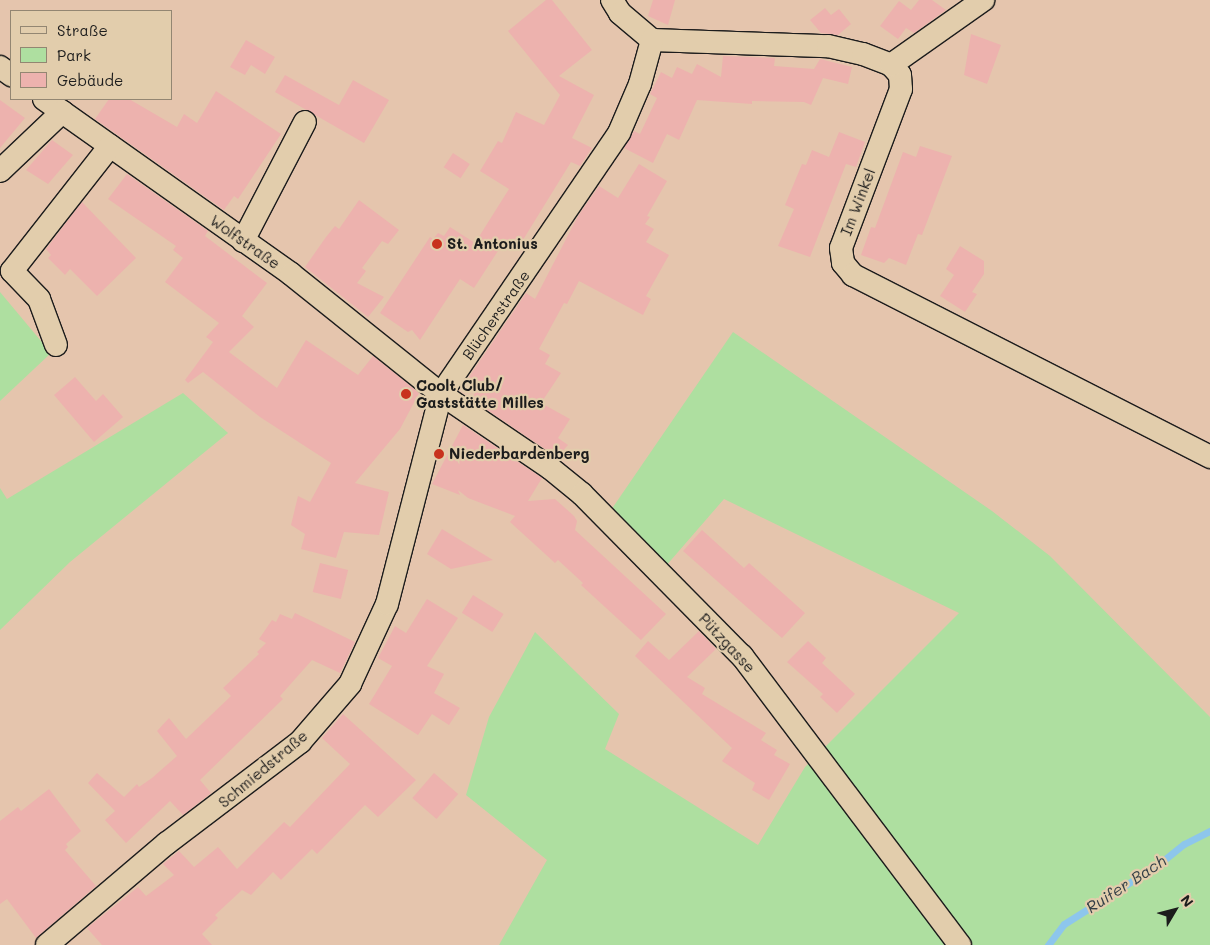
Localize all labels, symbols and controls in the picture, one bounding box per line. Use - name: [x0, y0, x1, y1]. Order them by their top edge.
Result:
- legend: [10, 10, 172, 100]
- text: Straße: [57, 20, 108, 40]
- text: Park: [57, 45, 91, 65]
- text: Gebäude: [57, 70, 123, 90]
- street label: Im Winkel: [837, 166, 879, 238]
- street label: Wolfstraße: [207, 211, 283, 273]
- place label: St. Antonius: [447, 235, 538, 253]
- marker: St. Antonius: [431, 238, 443, 250]
- street label: Blücherstraße: [459, 267, 533, 363]
- place label: Coolt Club/ Gaststätte Milles: [416, 376, 544, 411]
- marker: Coolt Club/ Gaststätte Milles: [400, 388, 412, 400]
- place label: Niederbardenberg: [449, 445, 589, 463]
- marker: Niederbardenberg: [433, 448, 445, 460]
- street label: Pützgasse: [695, 610, 759, 676]
- street label: Schmiedstraße: [215, 727, 311, 811]
- water label: Ruifer Bach: [1082, 851, 1170, 917]
- north arrow: [1150, 885, 1200, 935]
- text: N: [1177, 891, 1198, 911]

